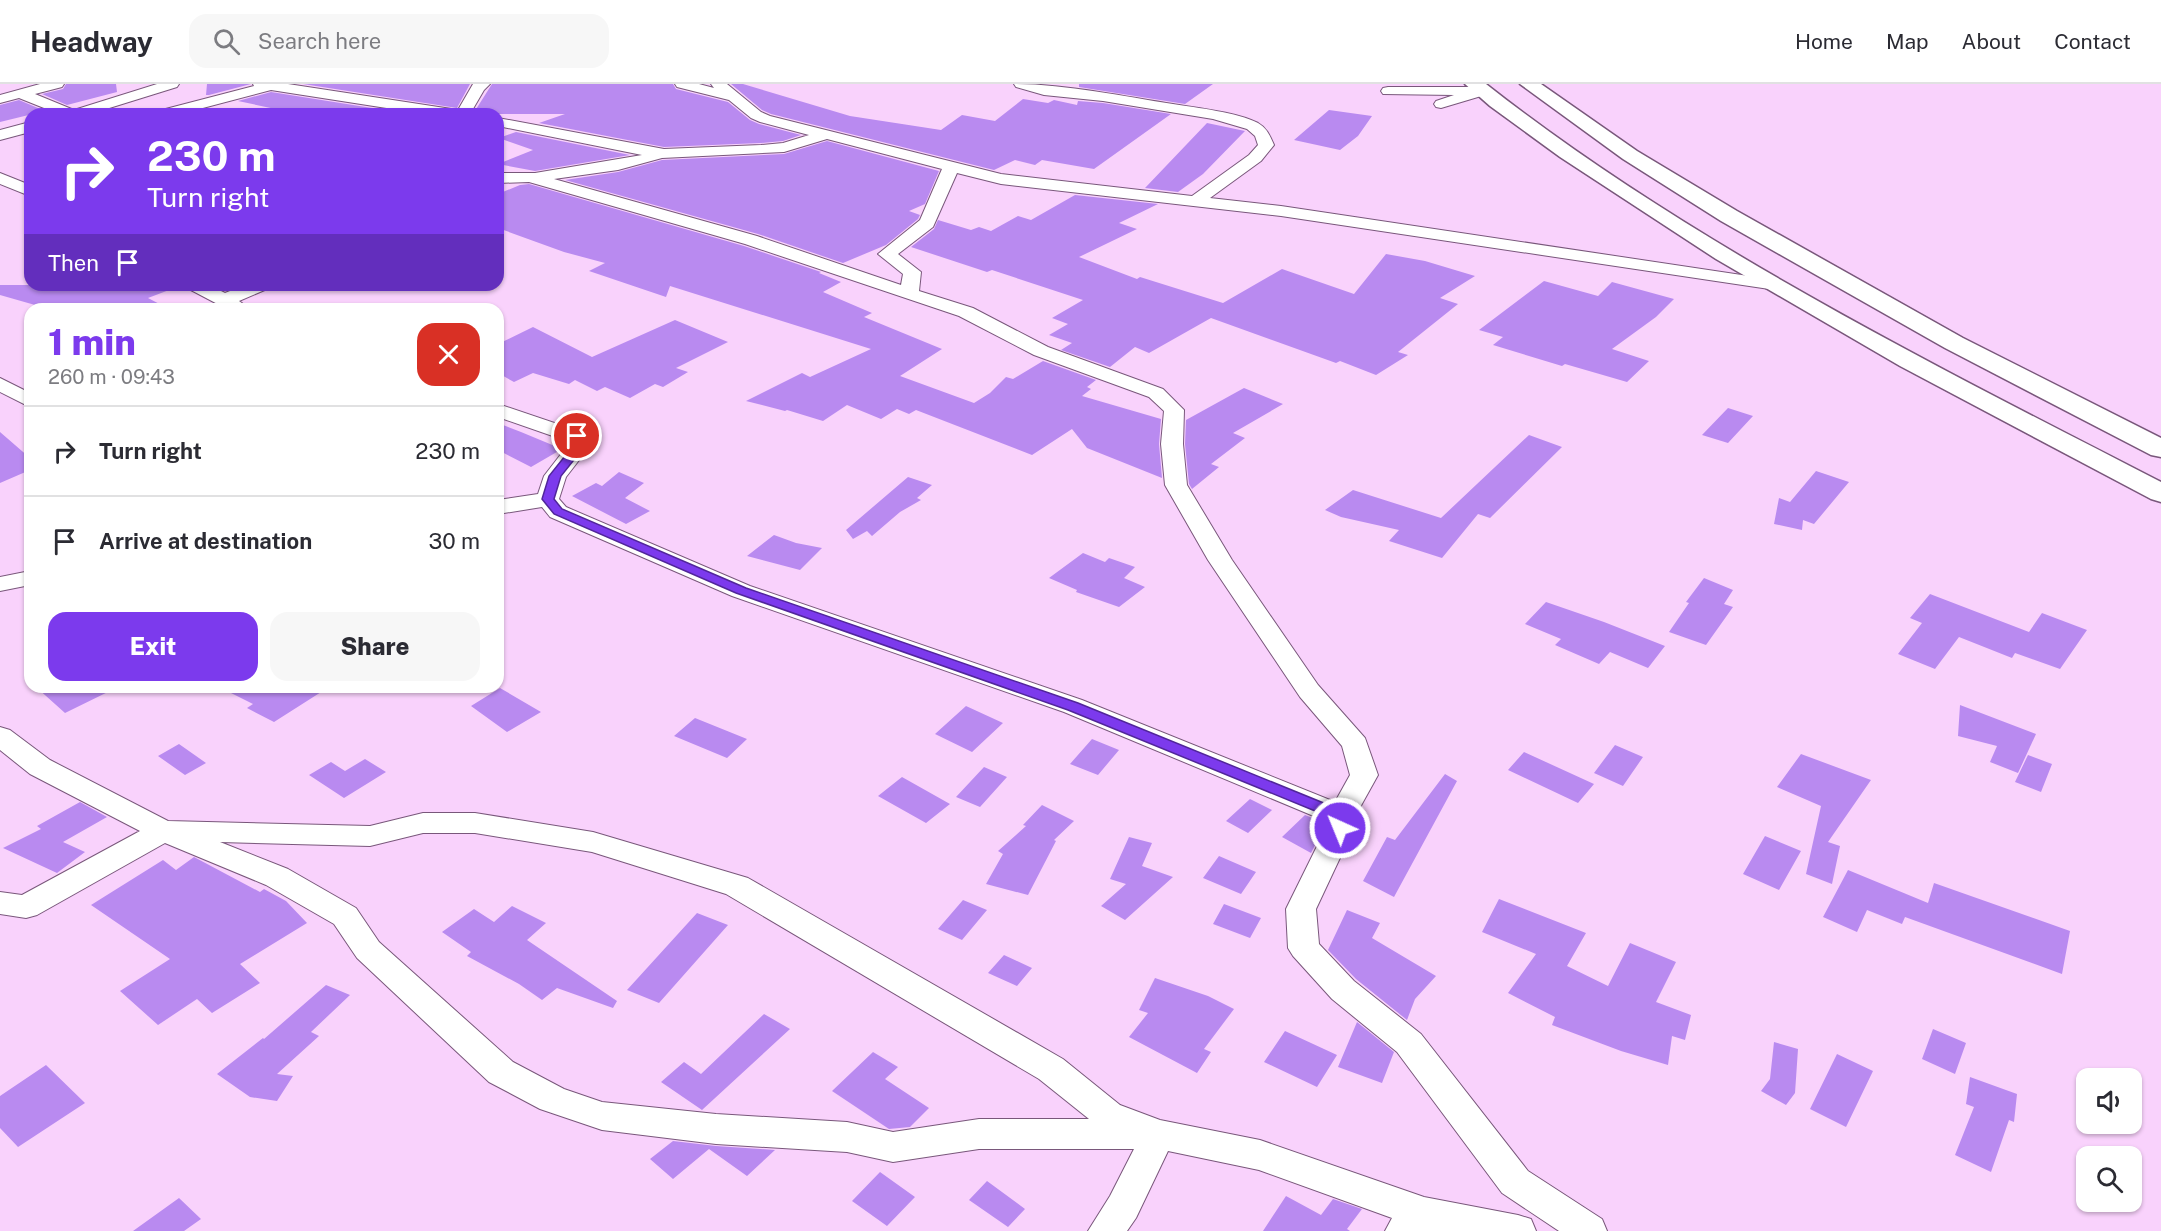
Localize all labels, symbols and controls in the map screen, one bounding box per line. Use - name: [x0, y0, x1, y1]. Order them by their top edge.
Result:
- search box: [189, 14, 609, 68]
- text: Headway: [30, 25, 153, 58]
- icon: search: [210, 25, 243, 58]
- text: Search here: [258, 28, 381, 54]
- text: Home: [1795, 29, 1853, 54]
- text: Map: [1886, 29, 1929, 54]
- text: About: [1962, 29, 2021, 54]
- text: Contact: [2054, 29, 2131, 54]
- text: 230 m: [147, 131, 276, 180]
- icon: right: [48, 132, 126, 210]
- text: Turn right: [147, 181, 270, 213]
- icon: arrive: [111, 246, 144, 279]
- text: Then: [48, 250, 99, 276]
- text: 1 min: [48, 321, 136, 363]
- button: close: [417, 323, 480, 386]
- text: 260 m · 09:43: [48, 365, 175, 389]
- pin: [551, 410, 602, 461]
- icon: arrive: [560, 419, 593, 452]
- icon: right: [48, 435, 81, 468]
- text: Turn right: [99, 438, 202, 464]
- text: 230 m: [415, 438, 480, 464]
- icon: arrive: [48, 525, 81, 558]
- text: Arrive at destination: [99, 528, 312, 554]
- text: 30 m: [428, 528, 480, 554]
- button: Exit: [48, 612, 258, 681]
- button: Share: [270, 612, 480, 681]
- position arrow: [1308, 796, 1372, 860]
- map controls: [2076, 1068, 2142, 1212]
- button: sound: [2076, 1068, 2142, 1134]
- button: search: [2076, 1146, 2142, 1212]

